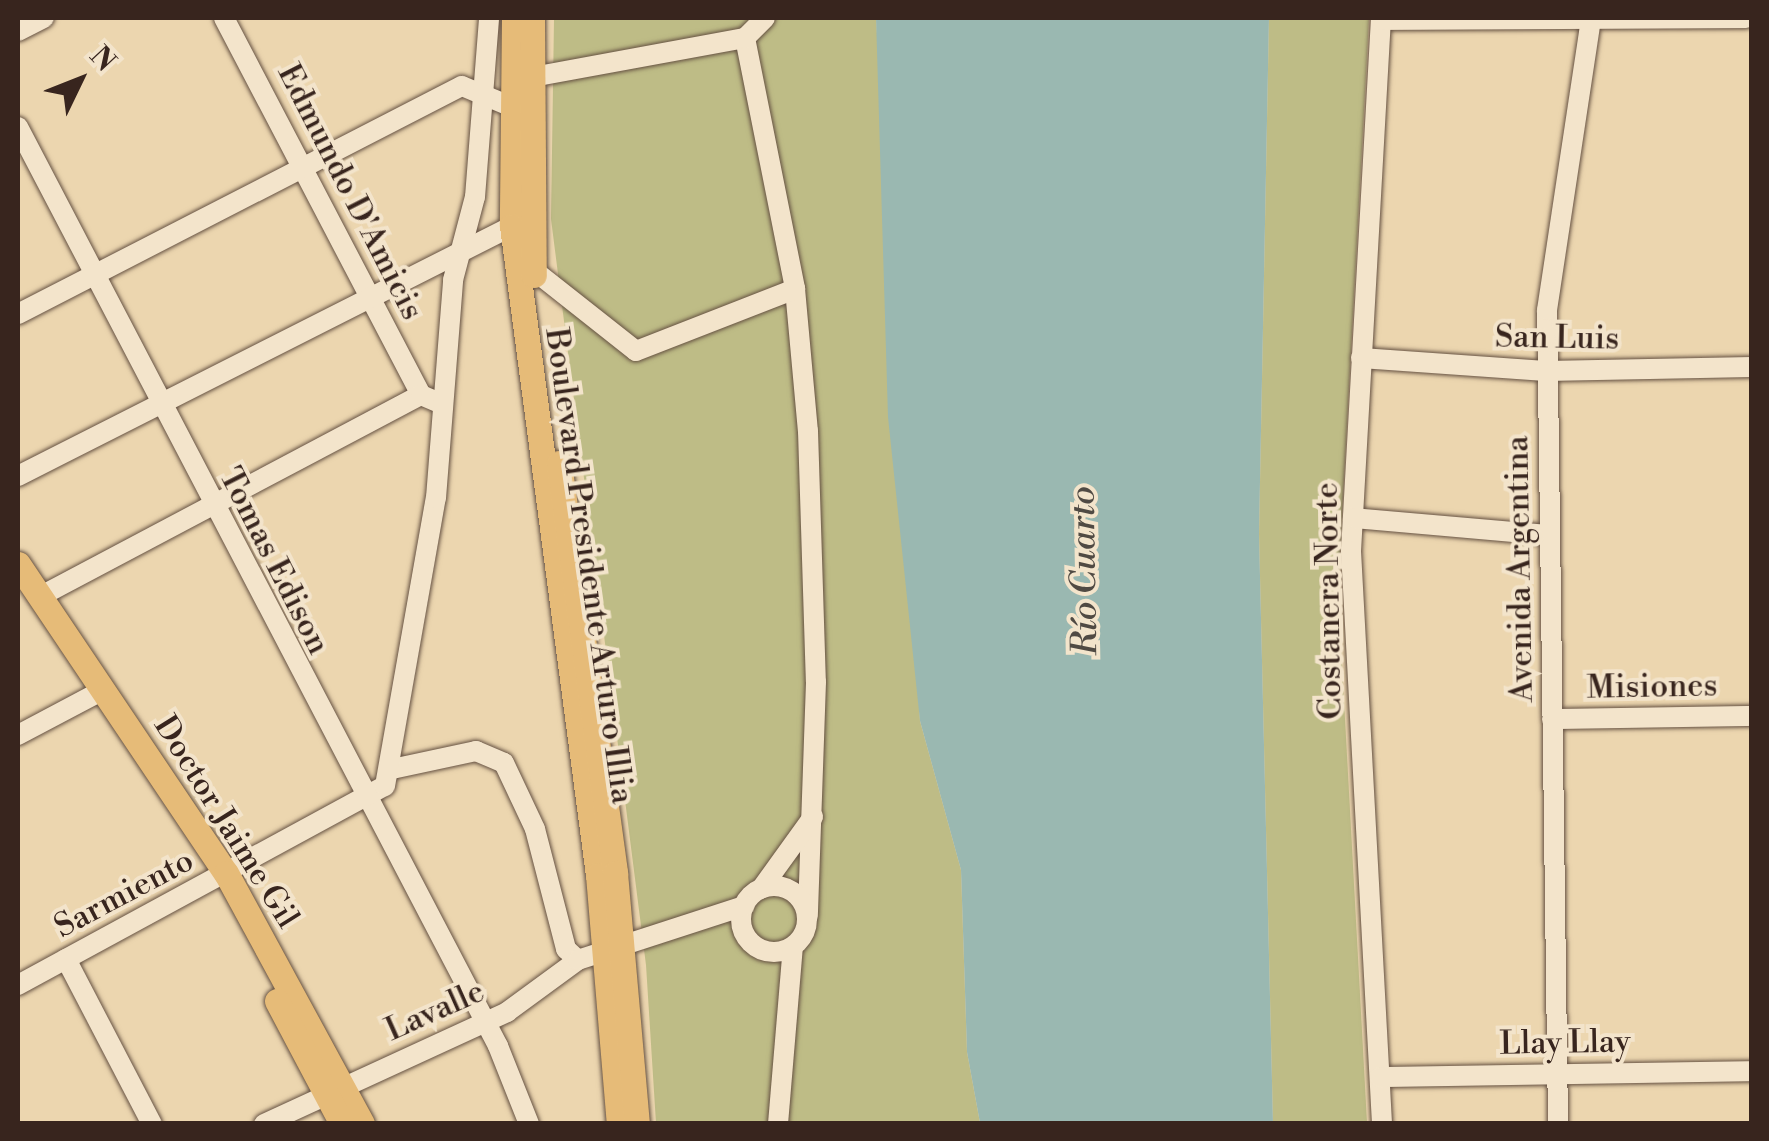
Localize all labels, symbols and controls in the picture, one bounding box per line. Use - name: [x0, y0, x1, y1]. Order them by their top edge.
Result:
- north arrow: [30, 30, 130, 130]
- text: N: [82, 39, 123, 79]
- street label: Edmundo D'Amicis: [269, 58, 431, 326]
- street label: San Luis: [1495, 318, 1619, 358]
- street label: Boulevard Presidente Arturo Illia: [537, 326, 641, 806]
- street label: Avenida Argentina: [1498, 435, 1542, 703]
- street label: Tomas Edison: [211, 461, 337, 661]
- street label: Costanera Norte: [1308, 482, 1350, 720]
- water label: Río Cuarto: [1063, 486, 1107, 656]
- street label: Misiones: [1586, 667, 1718, 707]
- street label: Doctor Jaime Gil: [145, 709, 307, 935]
- street label: Sarmiento: [48, 841, 200, 947]
- street label: Lavalle: [380, 972, 490, 1050]
- street label: Llay Llay: [1499, 1023, 1631, 1063]

